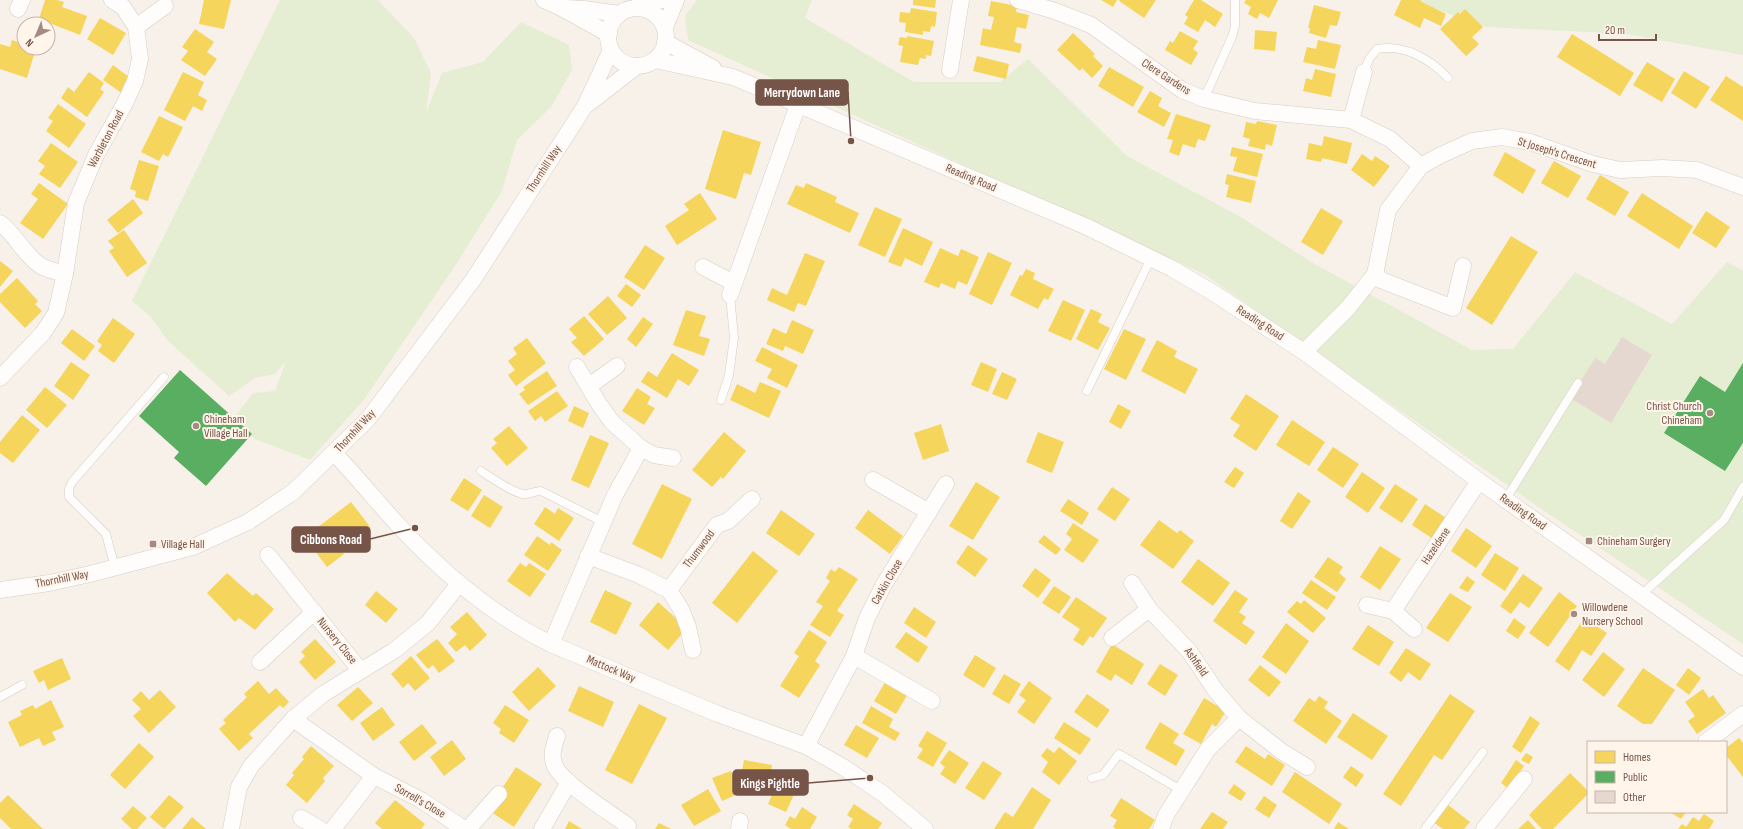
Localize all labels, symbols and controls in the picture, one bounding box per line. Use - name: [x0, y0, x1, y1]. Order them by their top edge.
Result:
- north arrow: [16, 16, 56, 56]
- scale bar: [1599, 16, 1656, 42]
- text: 20 m: [1605, 23, 1625, 38]
- text: N: [23, 36, 36, 50]
- street label: Clere Gardens: [1138, 55, 1194, 99]
- callout: Merrydown Lane: [756, 80, 848, 105]
- text: Merrydown Lane: [764, 85, 840, 101]
- street label: Warbleton Road: [85, 108, 127, 170]
- street label: St Joseph's Crescent: [1516, 134, 1599, 172]
- street label: Thornhill Way: [523, 142, 565, 196]
- street label: Reading Road: [943, 161, 999, 195]
- street label: Reading Road: [1233, 302, 1287, 344]
- place label: Christ Church Chineham: [1646, 399, 1702, 428]
- street label: Thornhill Way: [331, 406, 379, 456]
- marker: Christ Church Chineham: [1705, 408, 1715, 418]
- place label: Chineham Village Hall: [204, 412, 247, 441]
- marker: Chineham Village Hall: [191, 421, 201, 431]
- street label: Reading Road: [1497, 490, 1549, 534]
- street label: Hazeldene: [1418, 524, 1454, 567]
- callout: Cibbons Road: [292, 527, 370, 552]
- street label: Thumwood: [680, 527, 718, 571]
- text: Cibbons Road: [300, 532, 362, 548]
- place label: Chineham Surgery: [1597, 534, 1671, 549]
- marker: Chineham Surgery: [1584, 536, 1594, 546]
- place label: Village Hall: [161, 537, 204, 552]
- marker: Village Hall: [148, 539, 158, 549]
- street label: Catkin Close: [868, 556, 906, 607]
- street label: Thornhill Way: [34, 566, 90, 592]
- place label: Willowdene Nursery School: [1582, 600, 1643, 629]
- marker: Willowdene Nursery School: [1569, 609, 1579, 619]
- street label: Nursery Close: [314, 615, 360, 668]
- street label: Ashfield: [1180, 644, 1211, 679]
- street label: Mattock Way: [584, 652, 638, 686]
- legend: [1587, 741, 1727, 813]
- text: Homes: [1623, 750, 1651, 765]
- callout: Kings Pightle: [733, 770, 808, 795]
- text: Public: [1623, 770, 1648, 785]
- text: Kings Pightle: [740, 776, 800, 792]
- street label: Sorrell's Close: [392, 780, 448, 822]
- text: Other: [1623, 790, 1647, 805]

